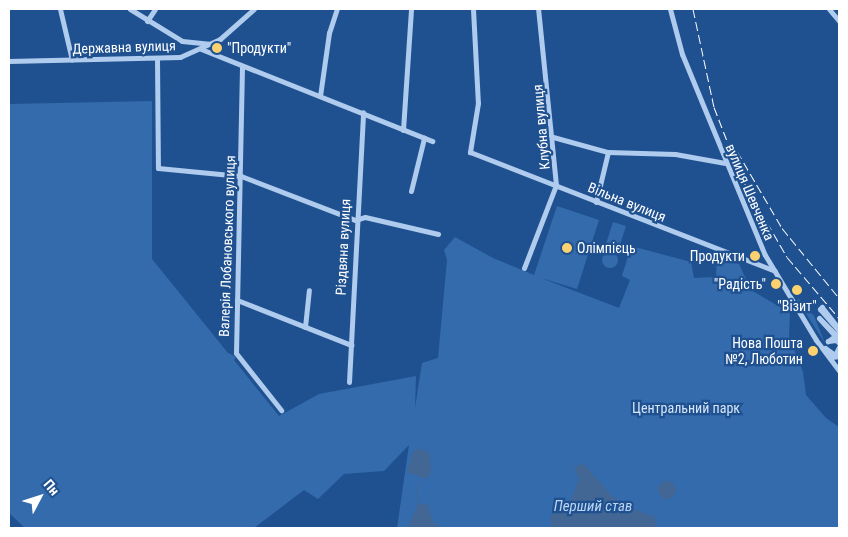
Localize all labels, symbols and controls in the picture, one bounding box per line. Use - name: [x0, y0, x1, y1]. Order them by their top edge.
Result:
- street label: Державна вулиця: [72, 37, 176, 57]
- place label: "Продукти": [227, 40, 291, 56]
- marker: "Продукти": [211, 42, 223, 54]
- street label: Клубна вулиця: [529, 84, 553, 170]
- street label: вулиця Шевченка: [722, 141, 778, 243]
- street label: Валерія Лобановського вулиця: [215, 155, 239, 337]
- street label: Вільна вулиця: [586, 179, 668, 225]
- street label: Різдвяна вулиця: [332, 198, 354, 296]
- place label: Олімпієць: [577, 240, 636, 256]
- marker: Олімпієць: [561, 242, 573, 254]
- place label: Продукти: [690, 248, 745, 264]
- marker: Продукти: [749, 250, 761, 262]
- place label: "Радість": [714, 276, 766, 292]
- marker: "Радість": [770, 278, 782, 290]
- marker: "Візит": [791, 284, 803, 296]
- place label: "Візит": [777, 298, 817, 314]
- place label: Нова Пошта №2, Люботин: [725, 335, 803, 368]
- marker: Нова Пошта №2, Люботин: [807, 345, 819, 357]
- park label: Центральний парк: [632, 400, 740, 416]
- north arrow: [15, 472, 65, 522]
- text: Пн: [40, 476, 63, 498]
- water label: Перший став: [554, 498, 632, 516]

